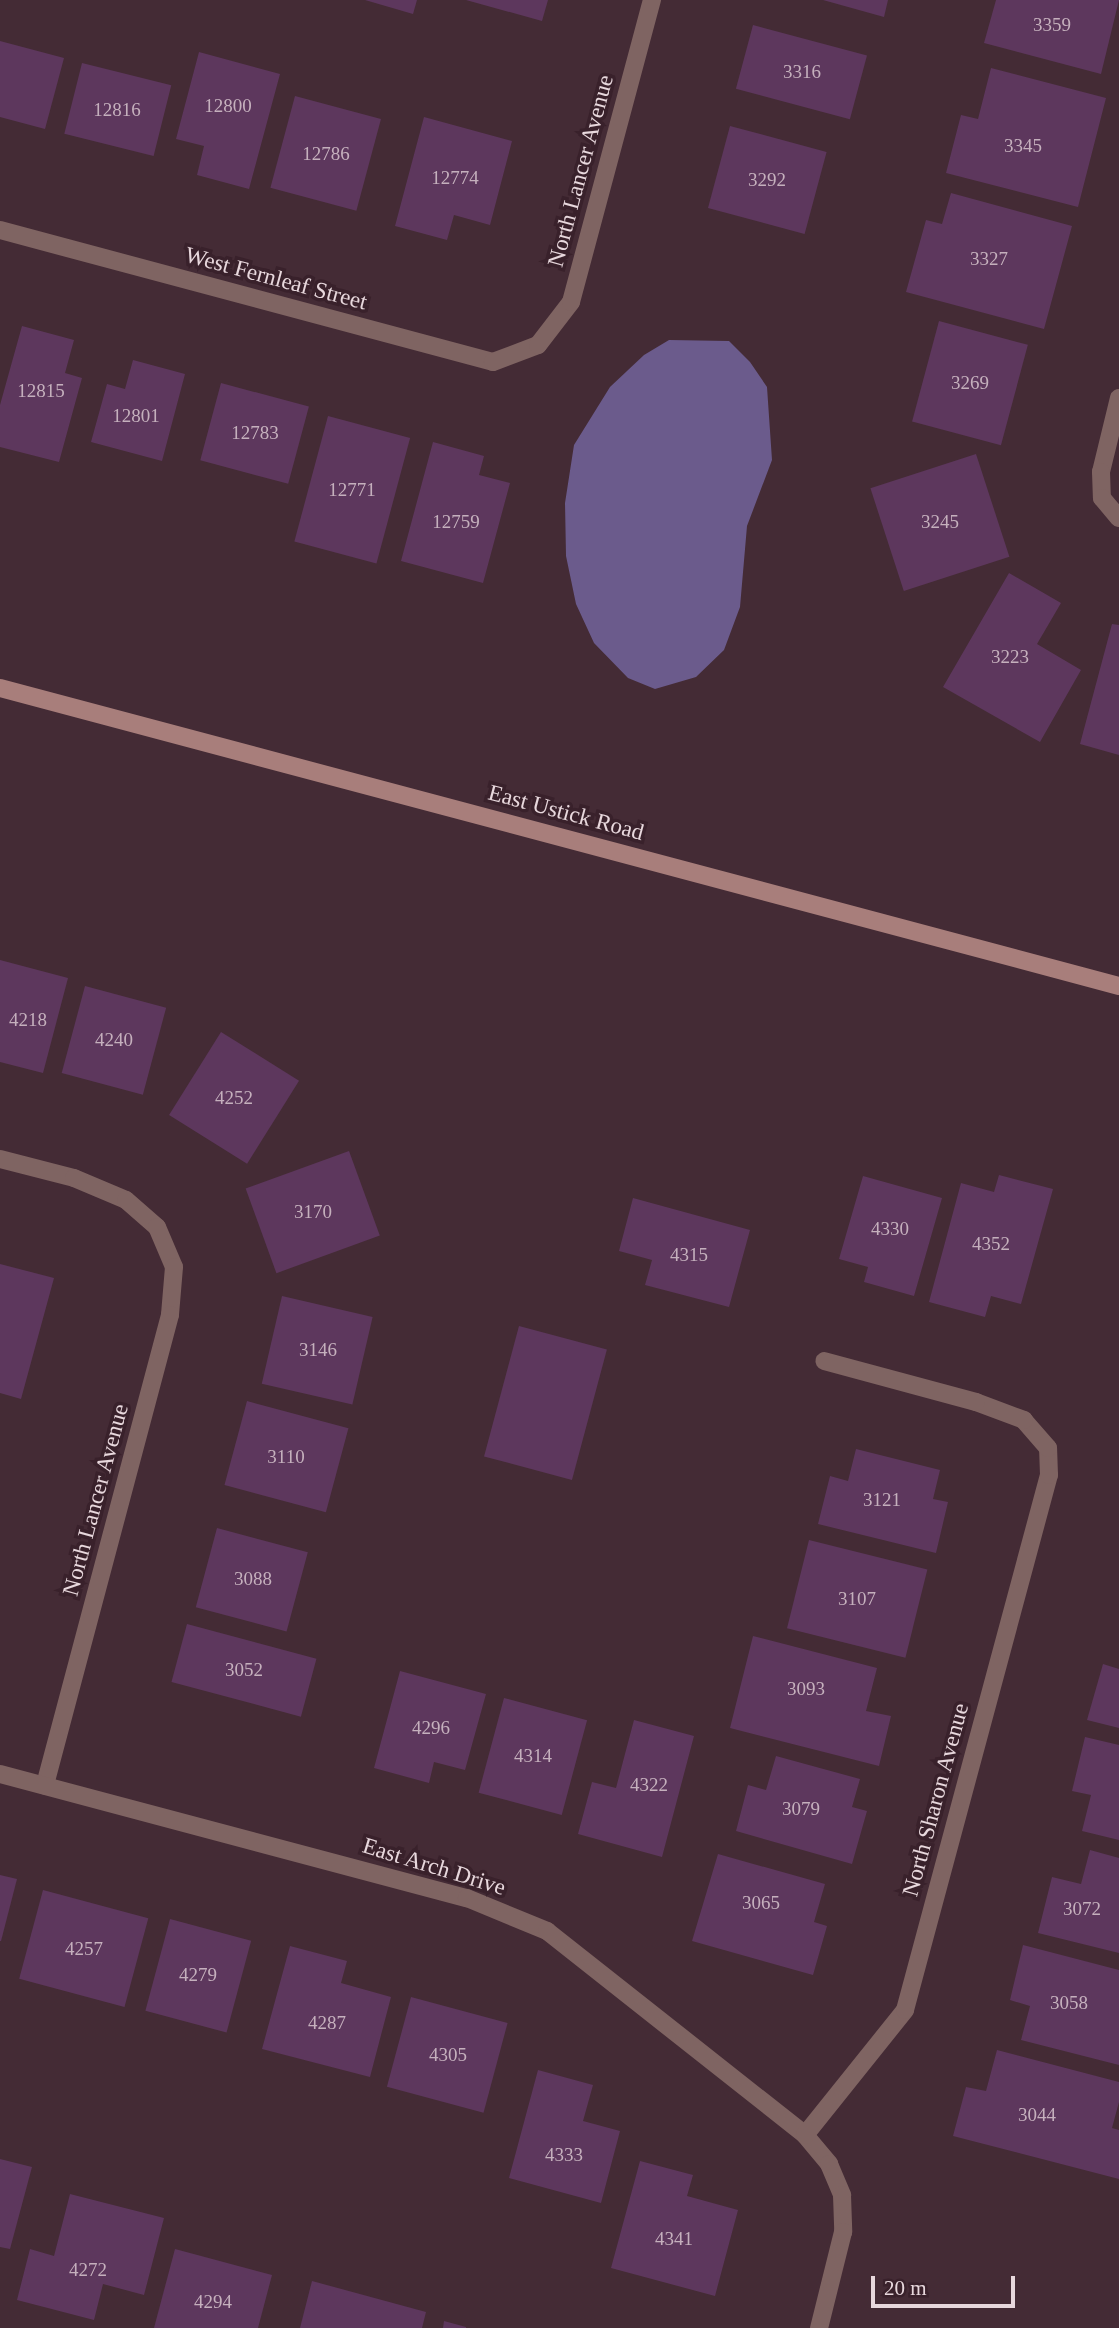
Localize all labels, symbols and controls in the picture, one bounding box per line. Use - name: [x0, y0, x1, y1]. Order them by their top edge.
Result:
- house number: 3359: [1033, 14, 1071, 36]
- house number: 3316: [783, 61, 821, 83]
- street label: North Lancer Avenue: [542, 71, 620, 271]
- house number: 12800: [204, 95, 252, 117]
- house number: 12816: [93, 99, 141, 121]
- house number: 3345: [1004, 135, 1042, 157]
- house number: 12786: [302, 143, 350, 165]
- house number: 12774: [431, 167, 479, 189]
- house number: 3292: [748, 169, 786, 191]
- street label: West Fernleaf Street: [182, 241, 370, 317]
- house number: 3327: [970, 248, 1008, 270]
- house number: 3269: [951, 372, 989, 394]
- house number: 12815: [17, 380, 65, 402]
- house number: 12801: [112, 405, 160, 427]
- house number: 12783: [231, 422, 279, 444]
- house number: 12771: [328, 479, 376, 501]
- house number: 12759: [432, 511, 480, 533]
- house number: 3245: [921, 511, 959, 533]
- house number: 3223: [991, 646, 1029, 668]
- street label: East Ustick Road: [485, 779, 647, 847]
- house number: 4218: [9, 1009, 47, 1031]
- house number: 4240: [95, 1029, 133, 1051]
- house number: 4252: [215, 1087, 253, 1109]
- house number: 3170: [294, 1201, 332, 1223]
- house number: 4330: [871, 1218, 909, 1240]
- house number: 4352: [972, 1233, 1010, 1255]
- house number: 4315: [670, 1244, 708, 1266]
- house number: 3146: [299, 1339, 337, 1361]
- street label: North Lancer Avenue: [57, 1400, 135, 1600]
- house number: 3110: [267, 1446, 305, 1468]
- house number: 3121: [863, 1489, 901, 1511]
- house number: 3088: [234, 1568, 272, 1590]
- house number: 3107: [838, 1588, 876, 1610]
- house number: 3052: [225, 1659, 263, 1681]
- house number: 3093: [787, 1678, 825, 1700]
- street label: North Sharon Avenue: [897, 1700, 975, 1900]
- house number: 4296: [412, 1717, 450, 1739]
- house number: 4314: [514, 1745, 552, 1767]
- house number: 4322: [630, 1774, 668, 1796]
- house number: 3079: [782, 1798, 820, 1820]
- street label: East Arch Drive: [359, 1832, 509, 1902]
- house number: 3065: [742, 1892, 780, 1914]
- house number: 3072: [1063, 1898, 1101, 1920]
- house number: 4257: [65, 1938, 103, 1960]
- house number: 4279: [179, 1964, 217, 1986]
- house number: 3058: [1050, 1992, 1088, 2014]
- house number: 4287: [308, 2012, 346, 2034]
- house number: 4305: [429, 2044, 467, 2066]
- house number: 3044: [1018, 2104, 1056, 2126]
- house number: 4333: [545, 2144, 583, 2166]
- house number: 4341: [655, 2228, 693, 2250]
- house number: 4272: [69, 2259, 107, 2281]
- scale bar: [874, 2262, 1018, 2306]
- text: 20 m: [884, 2276, 927, 2300]
- house number: 4294: [194, 2291, 232, 2313]

